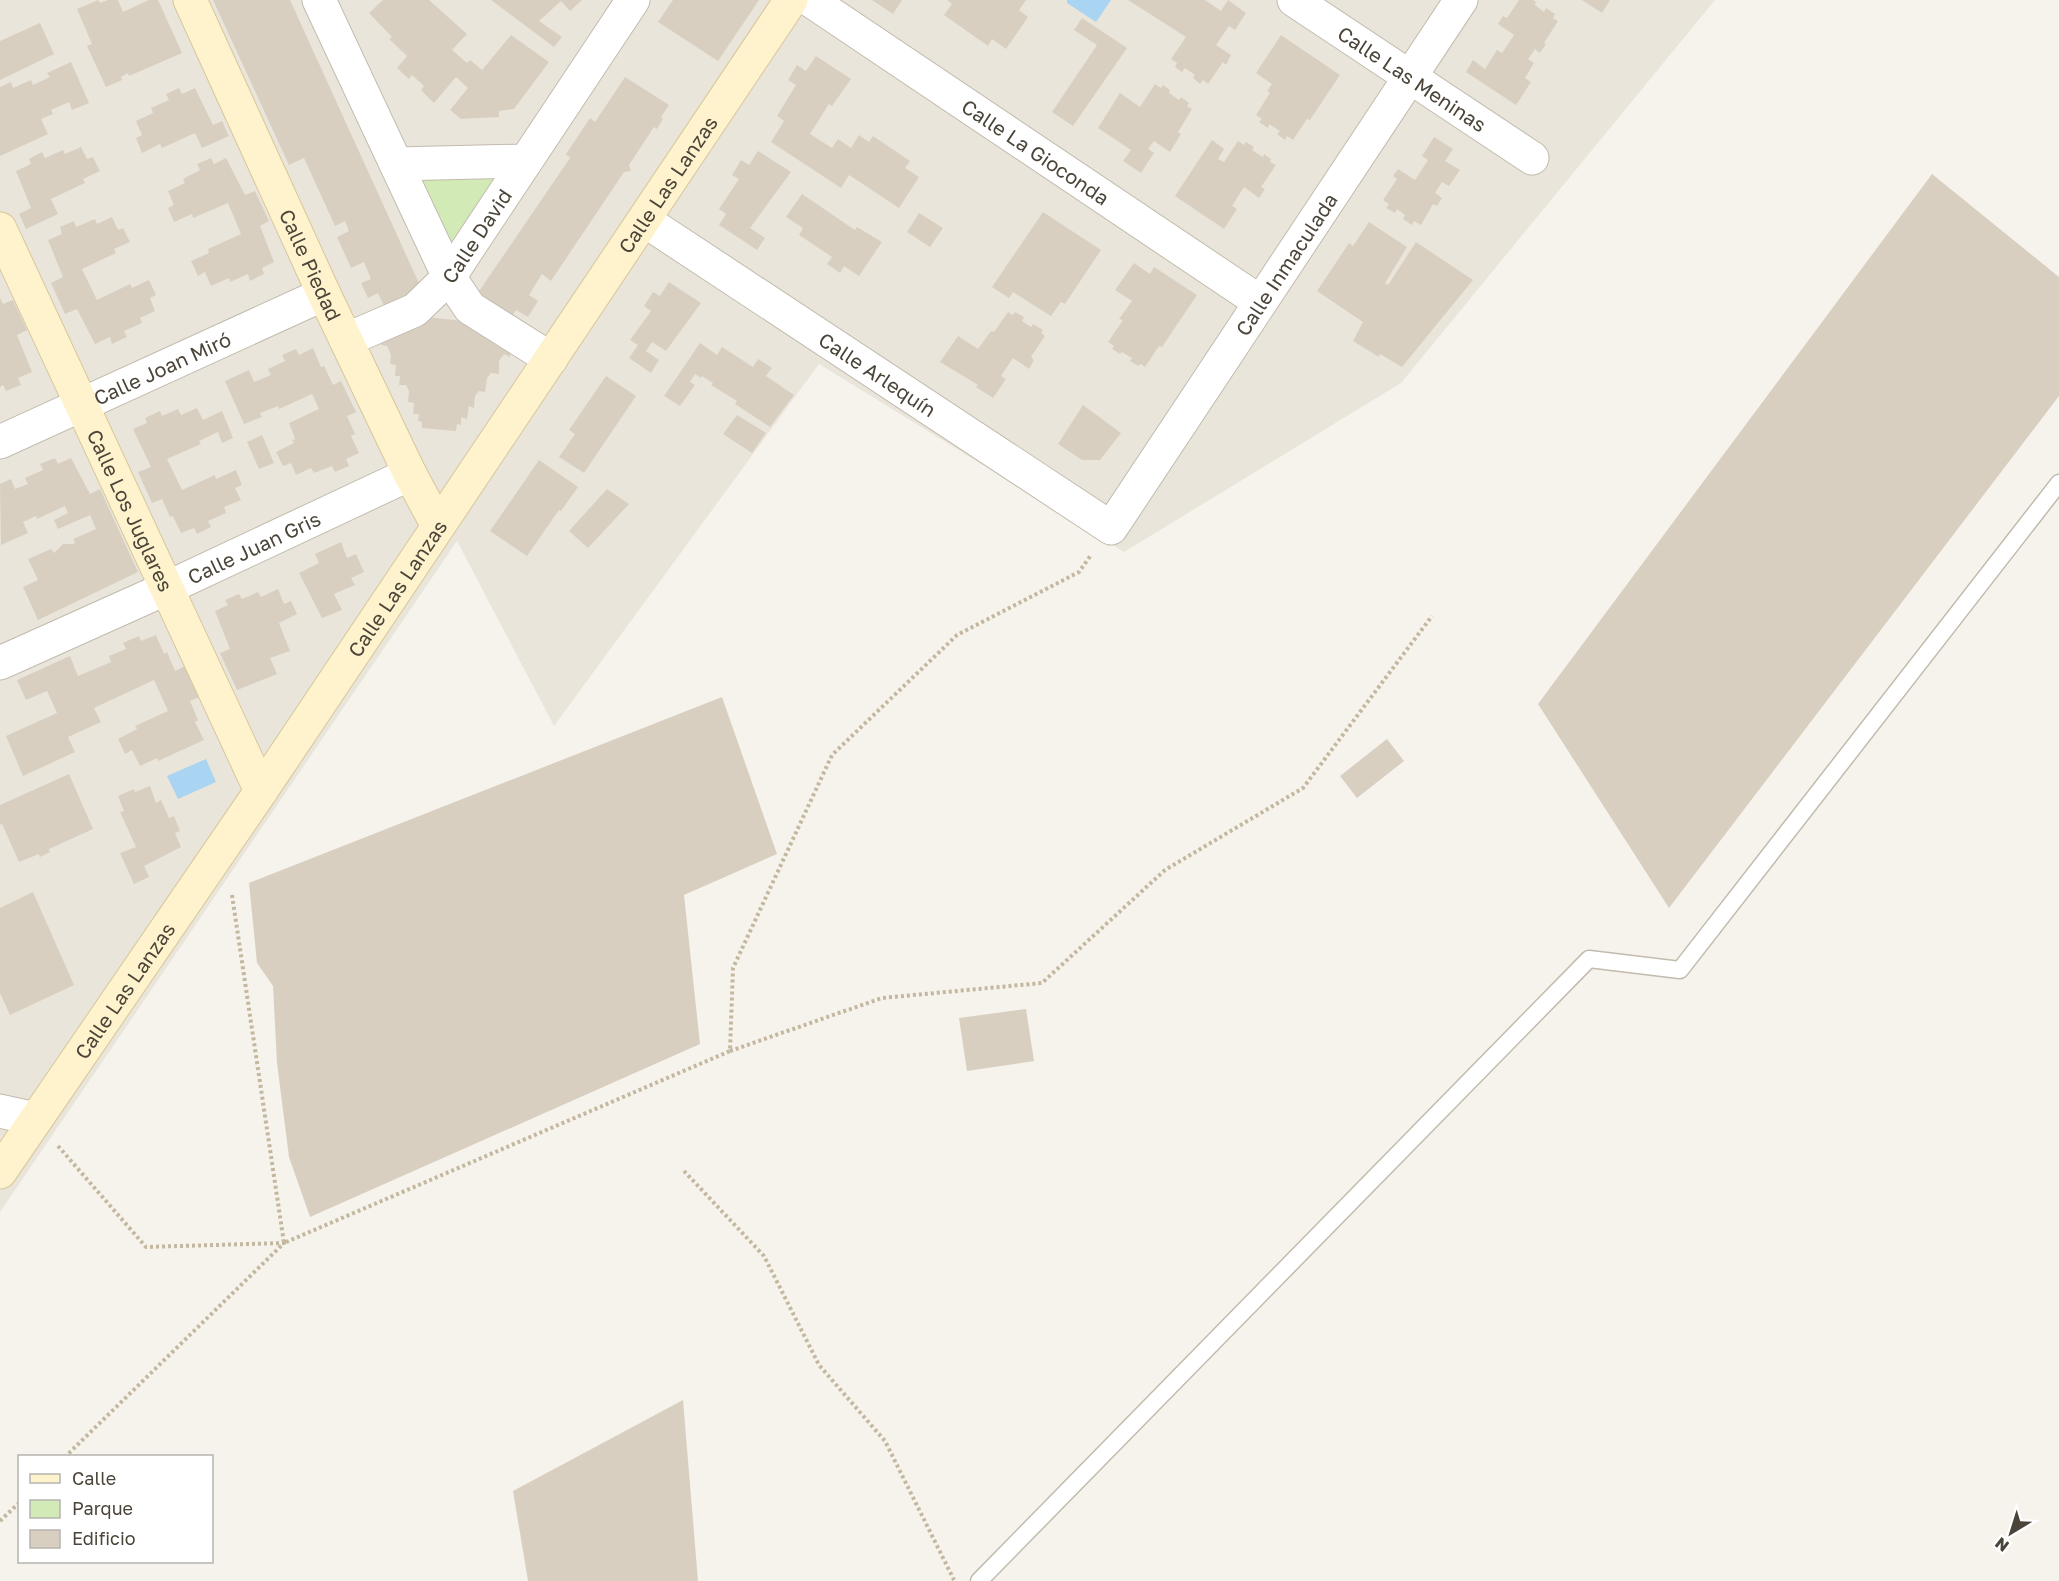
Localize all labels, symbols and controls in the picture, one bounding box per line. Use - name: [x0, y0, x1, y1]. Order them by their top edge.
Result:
- street label: Calle Las Meninas: [1333, 21, 1491, 136]
- street label: Calle La Gioconda: [958, 94, 1114, 210]
- street label: Calle Las Lanzas: [613, 111, 722, 258]
- street label: Calle David: [436, 184, 516, 287]
- street label: Calle Inmaculada: [1230, 188, 1342, 340]
- street label: Calle Piedad: [275, 205, 347, 324]
- street label: Calle Joan Miró: [90, 326, 234, 410]
- street label: Calle Arlequín: [815, 327, 941, 421]
- street label: Calle Los Juglares: [83, 425, 179, 595]
- street label: Calle Juan Gris: [184, 506, 324, 589]
- street label: Calle Las Lanzas: [342, 515, 451, 661]
- street label: Calle Las Lanzas: [69, 918, 179, 1063]
- legend: [18, 1455, 213, 1563]
- text: Calle: [72, 1467, 116, 1489]
- text: Parque: [72, 1497, 133, 1519]
- north arrow: [1981, 1503, 2041, 1563]
- text: Edificio: [72, 1527, 136, 1549]
- text: N: [1991, 1533, 2013, 1556]

